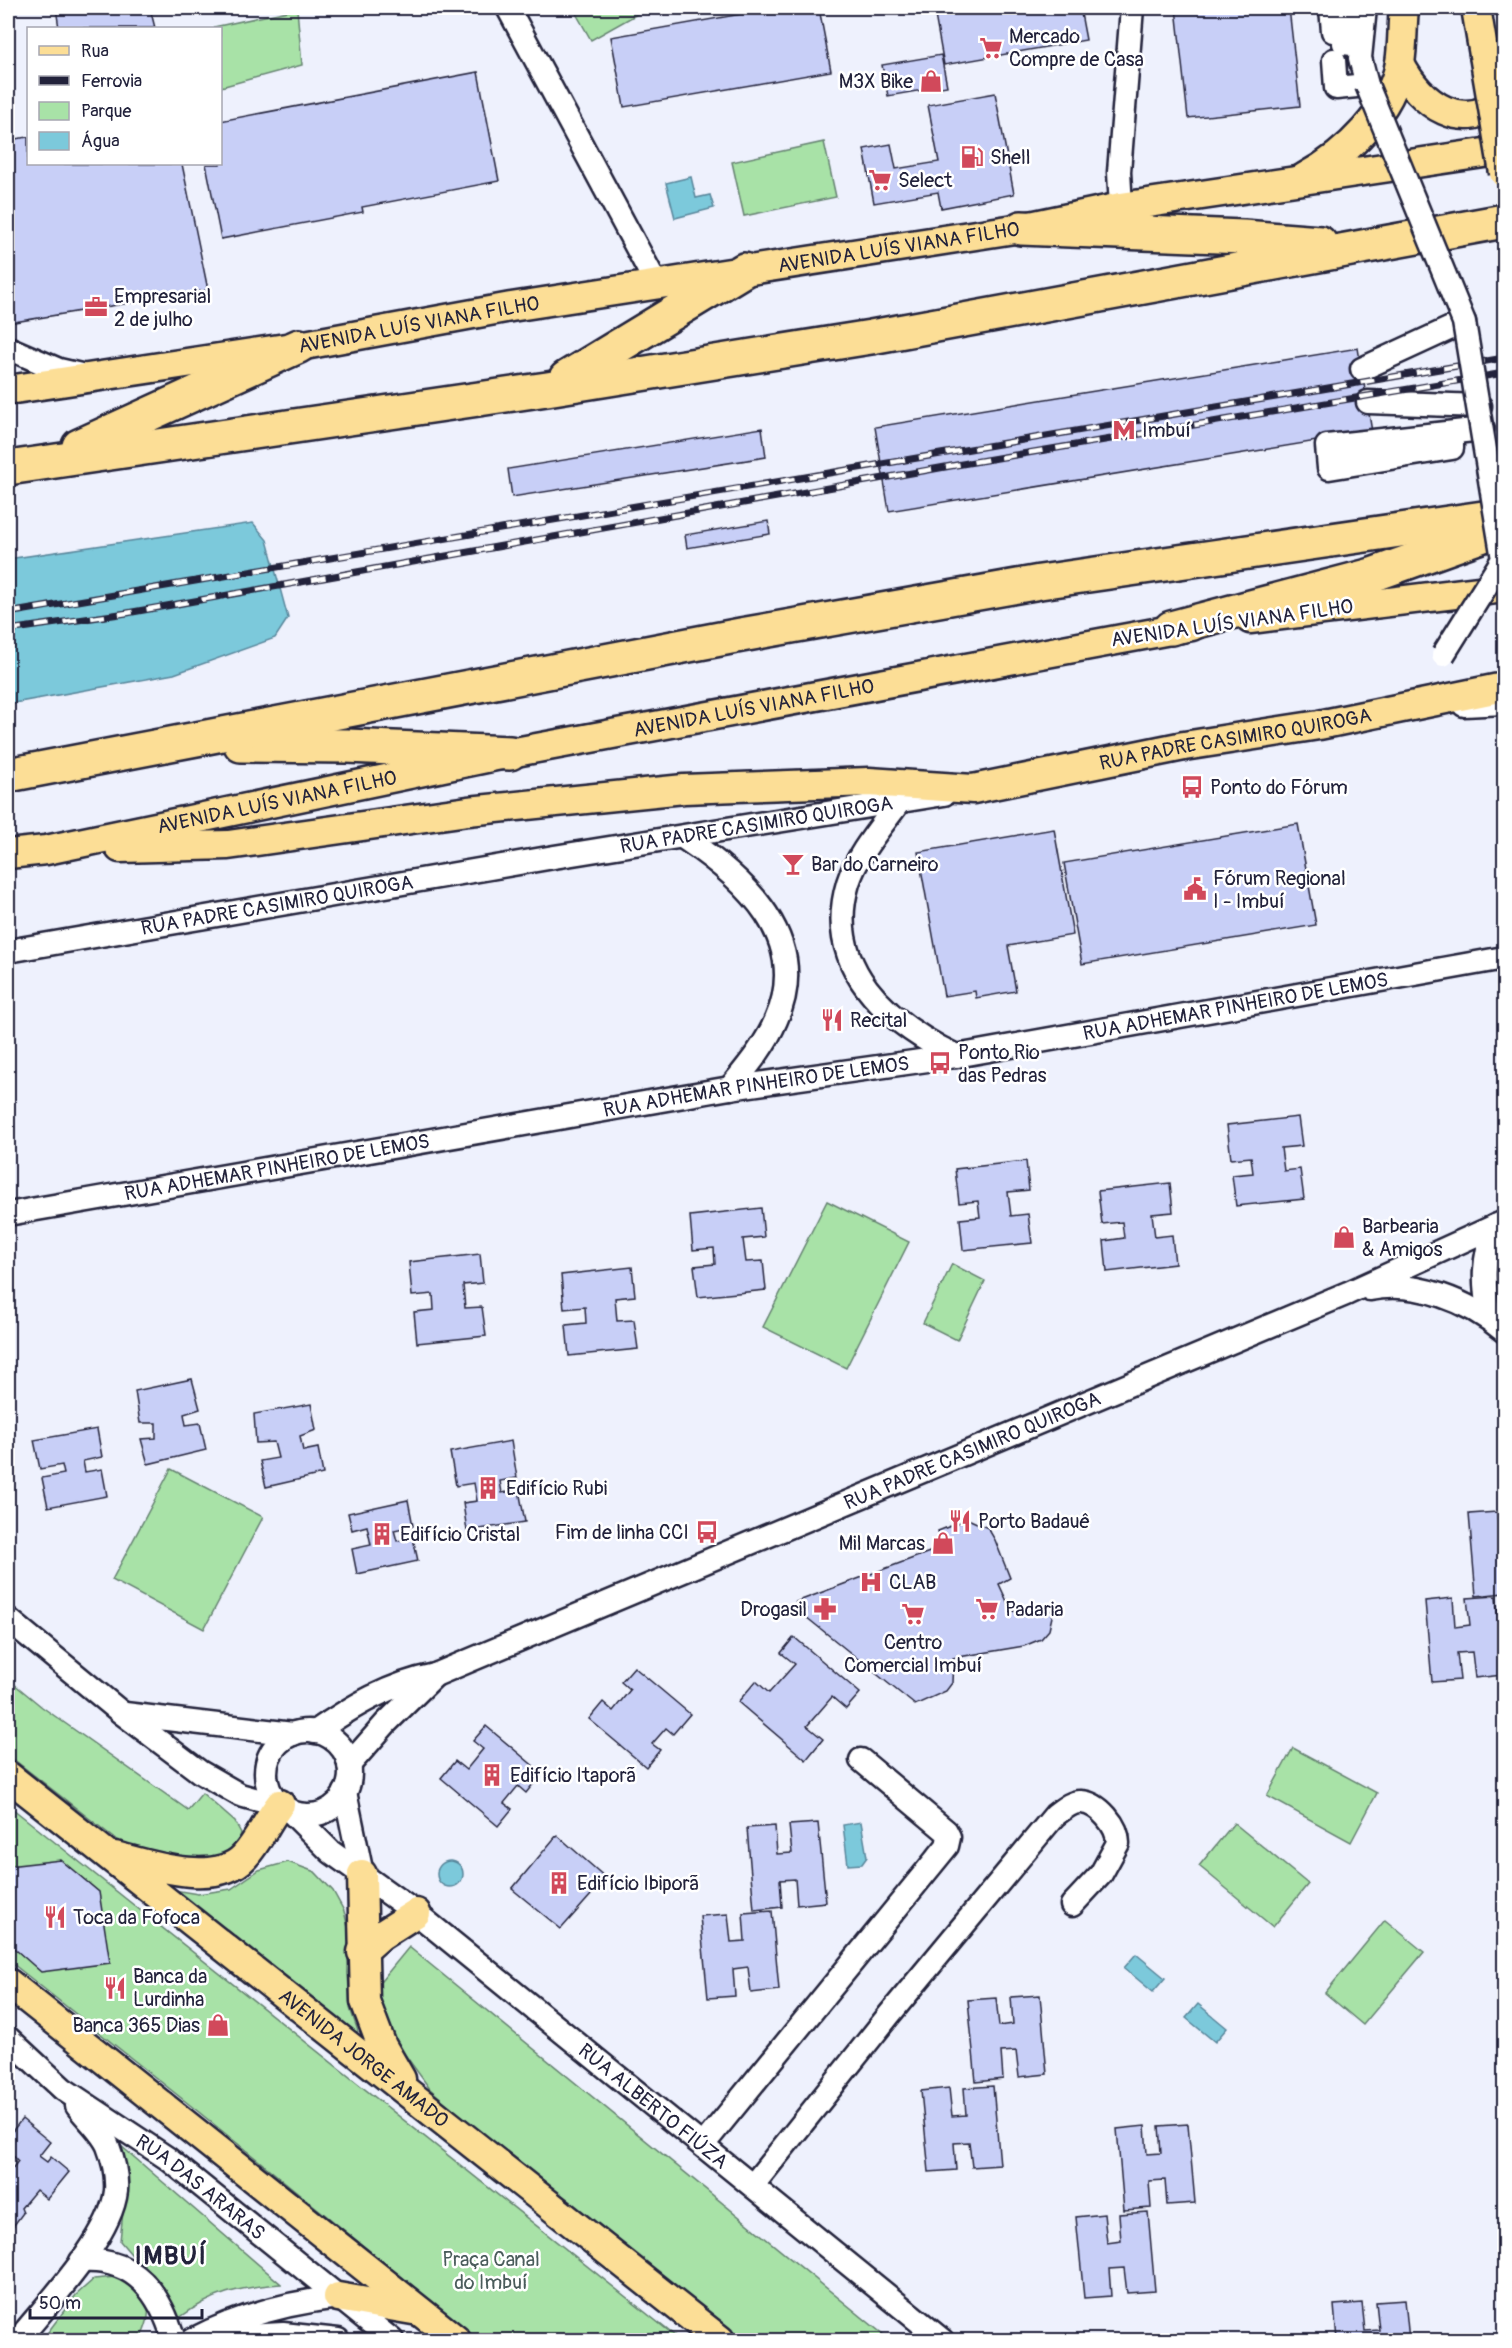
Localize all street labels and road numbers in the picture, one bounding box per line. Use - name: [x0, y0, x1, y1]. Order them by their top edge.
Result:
- street label: AVENIDA LUÍS VIANA FILHO: [776, 216, 1021, 278]
- street label: AVENIDA LUÍS VIANA FILHO: [296, 290, 541, 358]
- street label: AVENIDA LUÍS VIANA FILHO: [1109, 594, 1355, 652]
- street label: AVENIDA LUÍS VIANA FILHO: [631, 673, 876, 742]
- street label: RUA PADRE CASIMIRO QUIROGA: [1097, 702, 1374, 775]
- street label: AVENIDA LUÍS VIANA FILHO: [155, 765, 399, 839]
- street label: RUA PADRE CASIMIRO QUIROGA: [618, 790, 895, 859]
- street label: RUA PADRE CASIMIRO QUIROGA: [139, 869, 415, 940]
- street label: RUA ADHEMAR PINHEIRO DE LEMOS: [1081, 966, 1390, 1046]
- street label: RUA ADHEMAR PINHEIRO DE LEMOS: [601, 1050, 911, 1122]
- street label: RUA ADHEMAR PINHEIRO DE LEMOS: [122, 1128, 432, 1206]
- street label: RUA PADRE CASIMIRO QUIROGA: [840, 1386, 1104, 1515]
- street label: AVENIDA JORGE AMADO: [274, 1983, 454, 2133]
- street label: RUA ALBERTO FIÚZA: [574, 2038, 733, 2174]
- street label: RUA DAS ARARAS: [131, 2128, 270, 2245]

